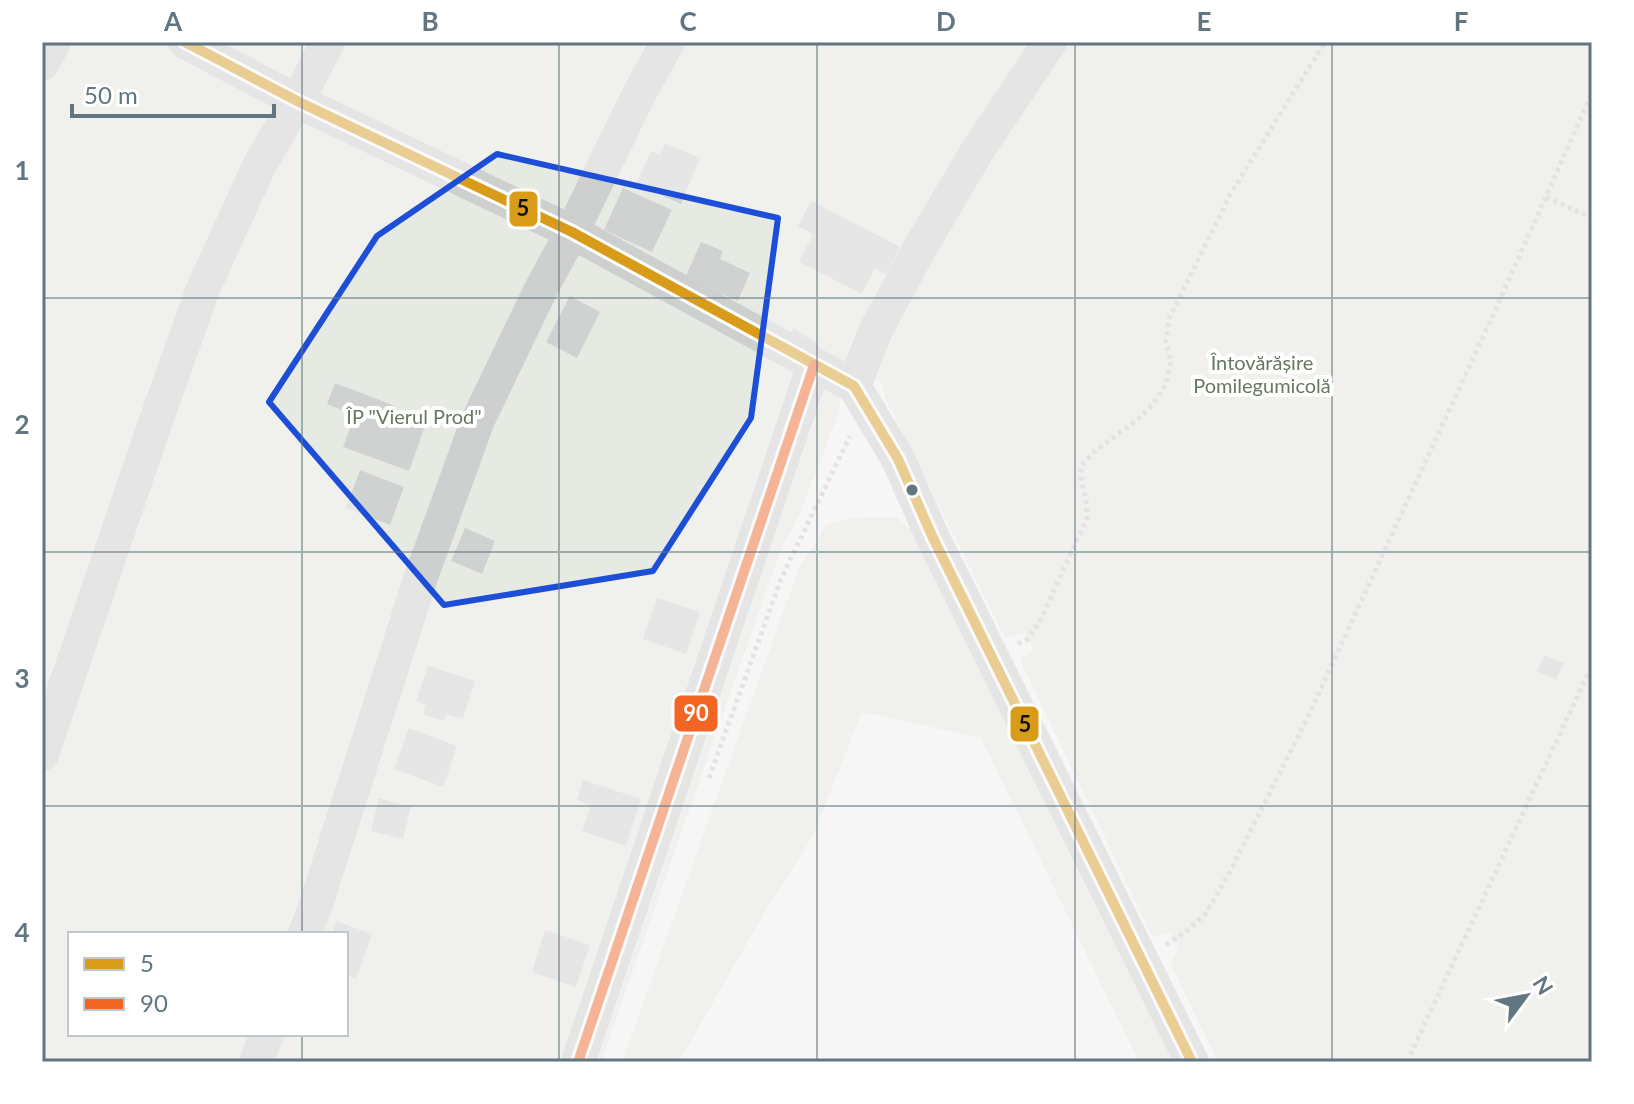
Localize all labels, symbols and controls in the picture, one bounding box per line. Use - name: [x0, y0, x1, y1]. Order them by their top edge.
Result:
- text: A: [163, 5, 183, 37]
- text: B: [421, 5, 439, 37]
- text: C: [679, 5, 697, 37]
- text: D: [936, 5, 956, 37]
- text: E: [1197, 5, 1211, 37]
- text: F: [1454, 5, 1468, 37]
- scale bar: [72, 68, 274, 118]
- text: 50 m: [84, 80, 138, 109]
- text: 1: [14, 154, 30, 186]
- line badge: 5: [508, 190, 539, 228]
- text: 5: [517, 194, 529, 221]
- park label: Întovărășire Pomilegumicolă: [1193, 350, 1331, 397]
- park label: ÎP "Vierul Prod": [345, 404, 482, 428]
- text: 2: [14, 408, 30, 440]
- unlabelled marker: [904, 482, 920, 498]
- text: 3: [14, 662, 30, 694]
- line badge: 90: [673, 694, 719, 733]
- text: 90: [683, 699, 709, 726]
- line badge: 5: [1009, 705, 1040, 743]
- text: 5: [1019, 710, 1031, 737]
- text: 4: [14, 916, 30, 948]
- legend: [68, 932, 348, 1036]
- text: 5: [140, 948, 154, 977]
- north arrow: [1486, 956, 1566, 1036]
- text: N: [1527, 971, 1559, 999]
- text: 90: [140, 988, 168, 1017]

